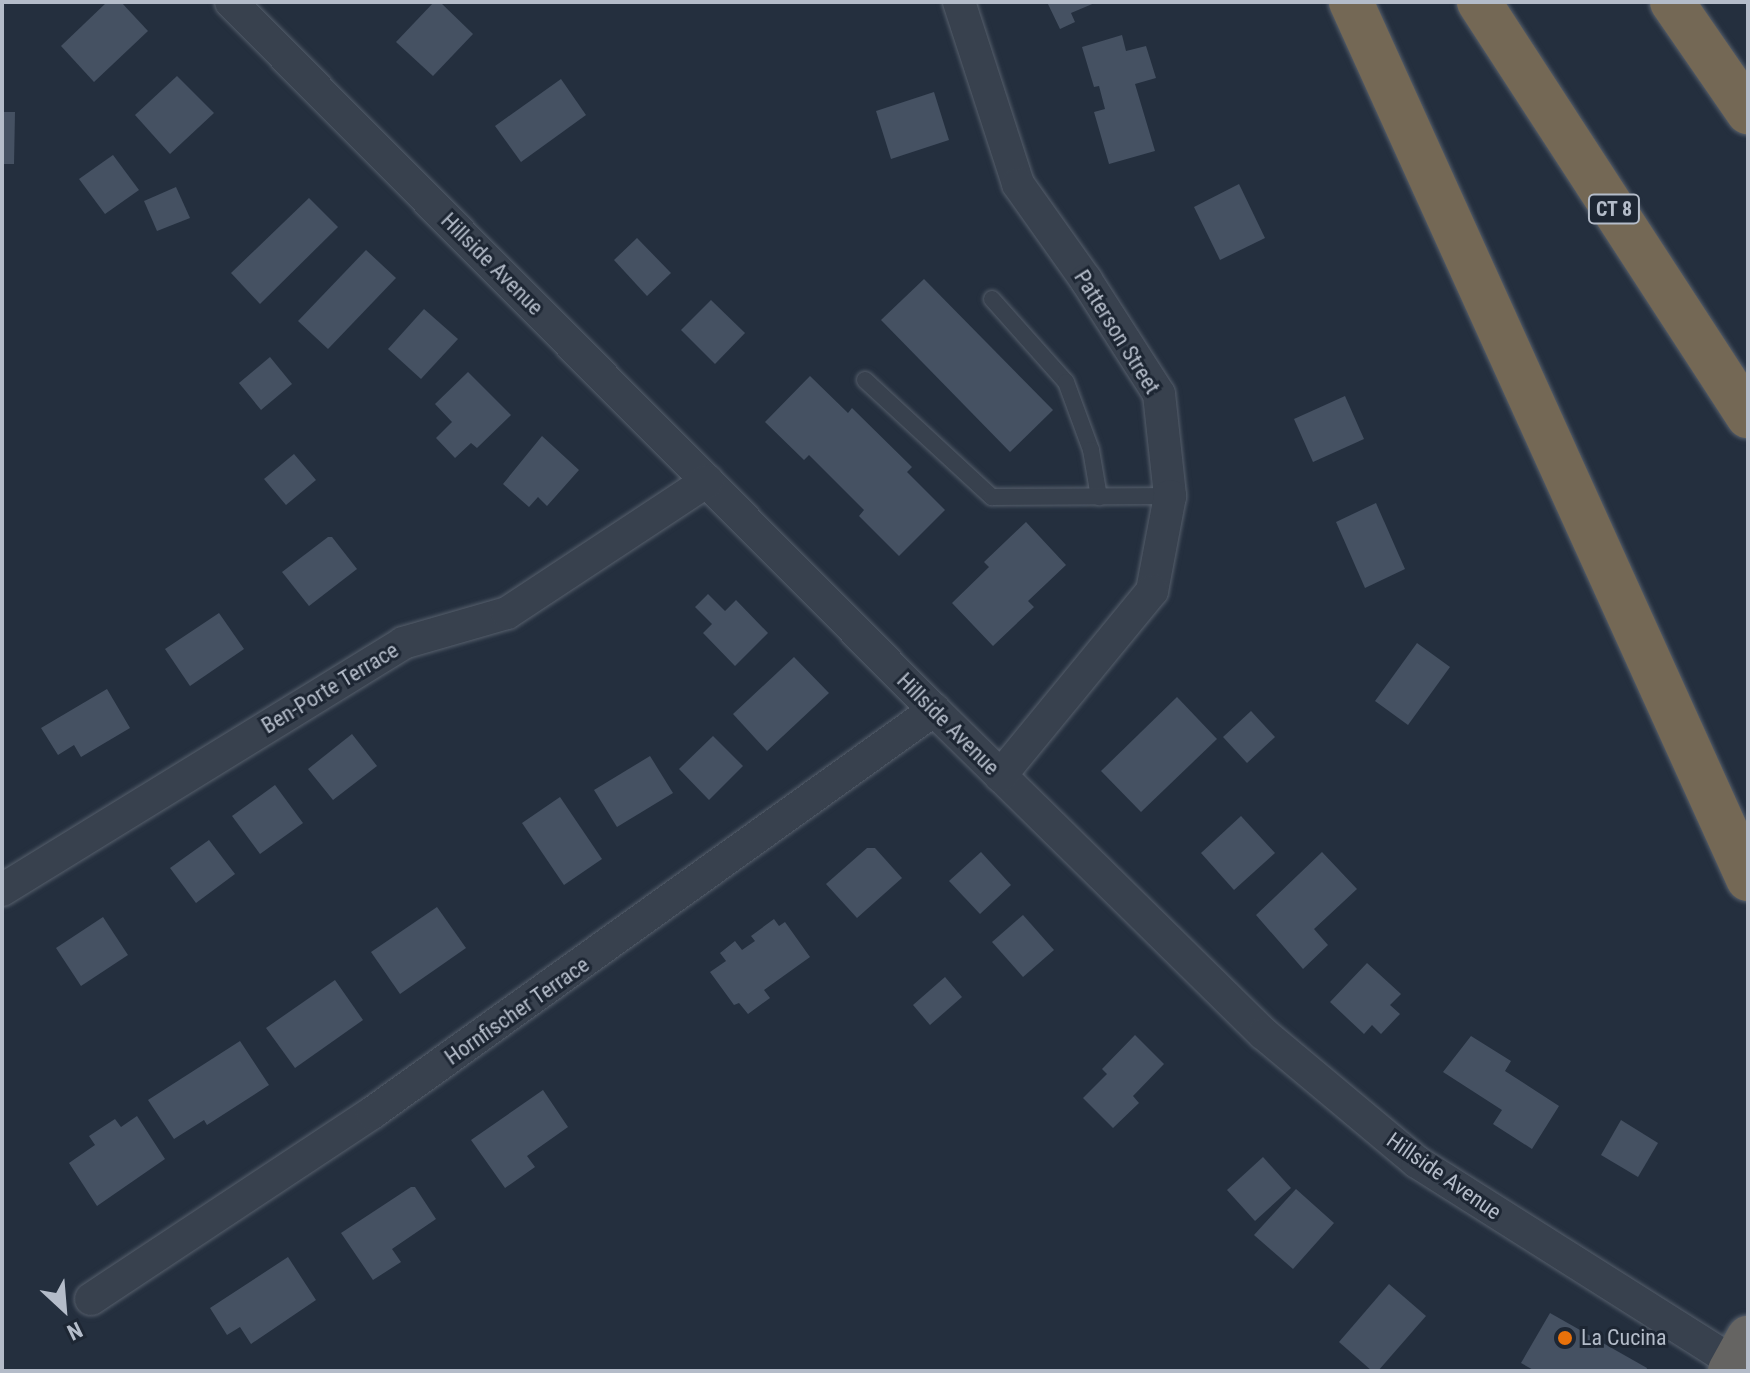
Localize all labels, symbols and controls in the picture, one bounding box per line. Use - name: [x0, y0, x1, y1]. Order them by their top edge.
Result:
- road number: CT 8: [1586, 193, 1642, 225]
- street label: Hillside Avenue: [435, 207, 549, 321]
- street label: Patterson Street: [1068, 265, 1166, 399]
- street label: Ben-Porte Terrace: [257, 637, 403, 739]
- street label: Hillside Avenue: [891, 667, 1005, 781]
- street label: Hornfischer Terrace: [440, 951, 594, 1071]
- street label: Hillside Avenue: [1382, 1127, 1506, 1225]
- north arrow: [24, 1269, 104, 1349]
- text: N: [63, 1317, 86, 1345]
- place label: La Cucina: [1581, 1325, 1667, 1351]
- marker: La Cucina: [1556, 1329, 1574, 1347]

